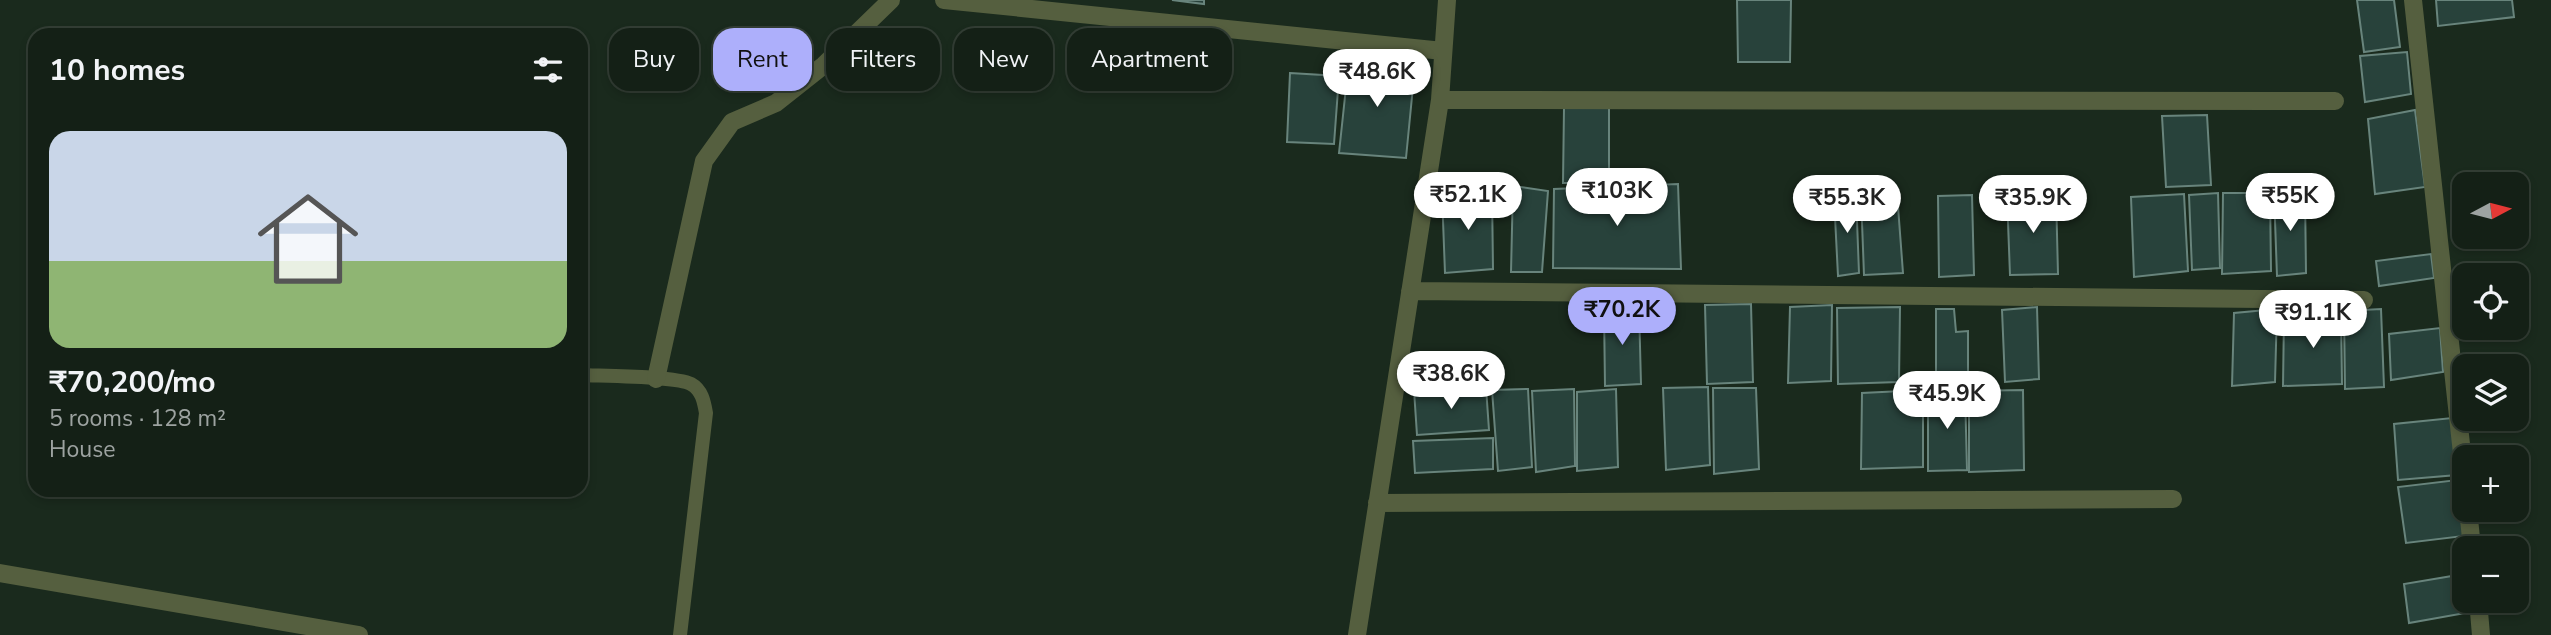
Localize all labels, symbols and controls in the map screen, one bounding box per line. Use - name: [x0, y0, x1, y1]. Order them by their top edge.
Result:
- chip: Buy: [609, 28, 699, 91]
- chip: Rent: [713, 28, 812, 91]
- chip: Filters: [826, 28, 940, 91]
- chip: New: [954, 28, 1053, 91]
- chip: Apartment: [1067, 28, 1232, 91]
- text: 10 homes: [49, 50, 185, 91]
- pin: ₹48.6K: [1320, 50, 1434, 109]
- icon: filters: [529, 51, 567, 89]
- text: ₹48.6K: [1339, 56, 1415, 87]
- pin: ₹103K: [1568, 168, 1666, 228]
- north arrow: [2452, 172, 2529, 248]
- map controls: [2452, 172, 2529, 613]
- pin: ₹52.1K: [1411, 173, 1525, 232]
- pin: ₹55K: [2249, 174, 2331, 233]
- text: ₹103K: [1582, 175, 1652, 206]
- icon: home: [245, 176, 371, 302]
- pin: ₹55.3K: [1790, 176, 1904, 235]
- pin: ₹35.9K: [1976, 176, 2090, 235]
- text: ₹52.1K: [1430, 179, 1506, 210]
- text: ₹55K: [2262, 180, 2318, 211]
- text: ₹55.3K: [1809, 182, 1885, 213]
- text: ₹35.9K: [1995, 182, 2071, 213]
- button: locate: [2452, 263, 2529, 340]
- pin: ₹70.2K: [1565, 288, 1679, 347]
- pin: ₹91.1K: [2256, 290, 2370, 350]
- text: ₹70.2K: [1584, 294, 1660, 325]
- text: ₹91.1K: [2275, 297, 2351, 328]
- pin: ₹38.6K: [1394, 352, 1508, 411]
- button: layers: [2452, 354, 2529, 431]
- text: ₹38.6K: [1413, 358, 1489, 389]
- text: ₹70,200/mo: [49, 362, 216, 403]
- pin: ₹45.9K: [1890, 372, 2004, 431]
- text: ₹45.9K: [1909, 378, 1985, 409]
- text: 5 rooms · 128 m²: [49, 403, 226, 434]
- text: House: [49, 434, 116, 465]
- button: +: [2452, 445, 2529, 522]
- button: −: [2452, 536, 2529, 613]

